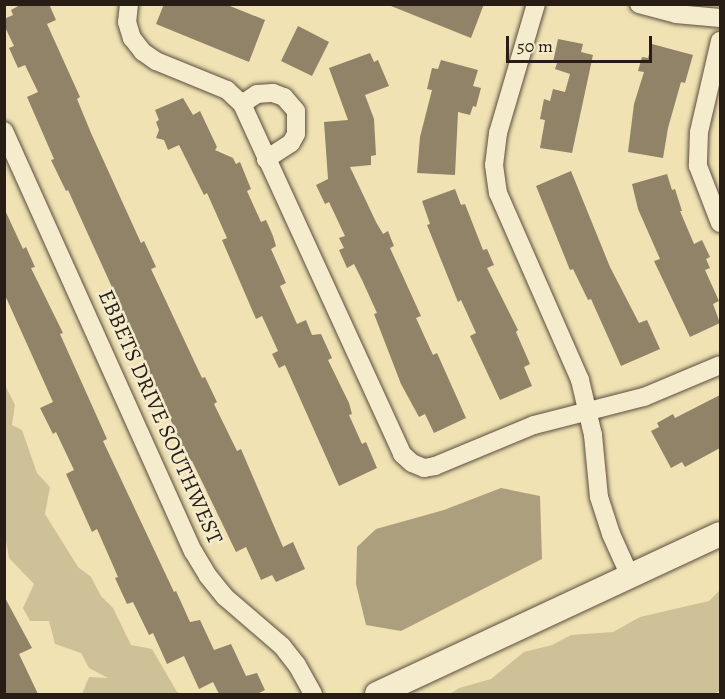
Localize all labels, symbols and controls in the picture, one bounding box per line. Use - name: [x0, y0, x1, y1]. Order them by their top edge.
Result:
- scale bar: [509, 24, 654, 62]
- text: 50 m: [517, 34, 553, 58]
- street label: EBBETS DRIVE SOUTHWEST: [92, 286, 228, 548]

